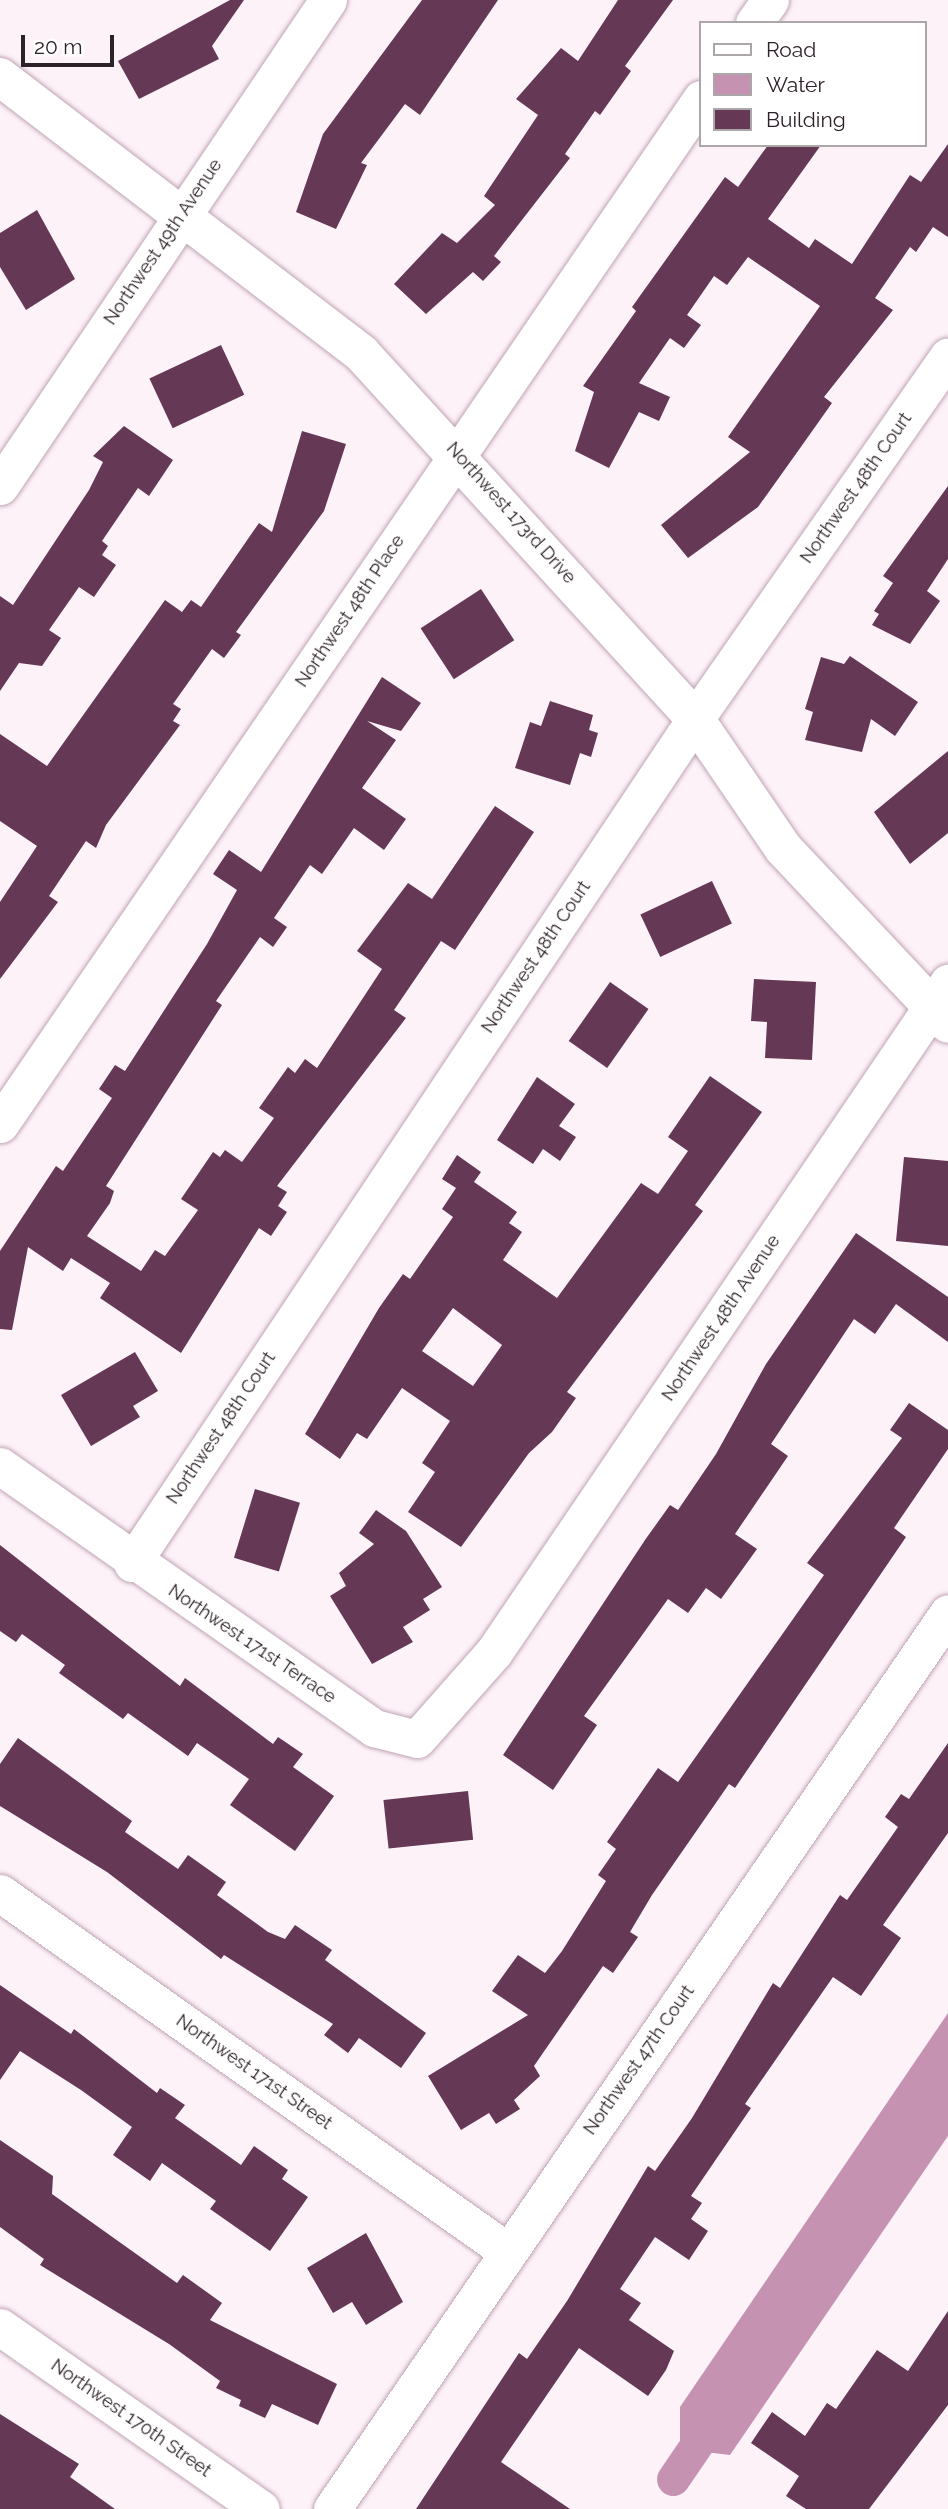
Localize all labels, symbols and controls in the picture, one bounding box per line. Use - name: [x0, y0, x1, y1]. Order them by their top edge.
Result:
- scale bar: [24, 21, 117, 65]
- legend: [699, 21, 927, 147]
- text: 20 m: [34, 34, 82, 59]
- text: Road: [766, 37, 816, 62]
- text: Water: [766, 72, 825, 97]
- text: Building: [766, 107, 846, 132]
- street label: Northwest 49th Avenue: [99, 155, 227, 329]
- street label: Northwest 48th Court: [796, 408, 916, 568]
- street label: Northwest 173rd Drive: [442, 438, 580, 588]
- street label: Northwest 48th Place: [291, 531, 409, 691]
- street label: Northwest 48th Court: [477, 877, 595, 1037]
- street label: Northwest 48th Avenue: [657, 1231, 785, 1405]
- street label: Northwest 48th Court: [162, 1348, 280, 1508]
- street label: Northwest 171st Terrace: [164, 1580, 340, 1708]
- street label: Northwest 47th Court: [579, 1981, 699, 2139]
- street label: Northwest 171st Street: [172, 2010, 336, 2134]
- street label: Northwest 170th Street: [47, 2355, 215, 2481]

